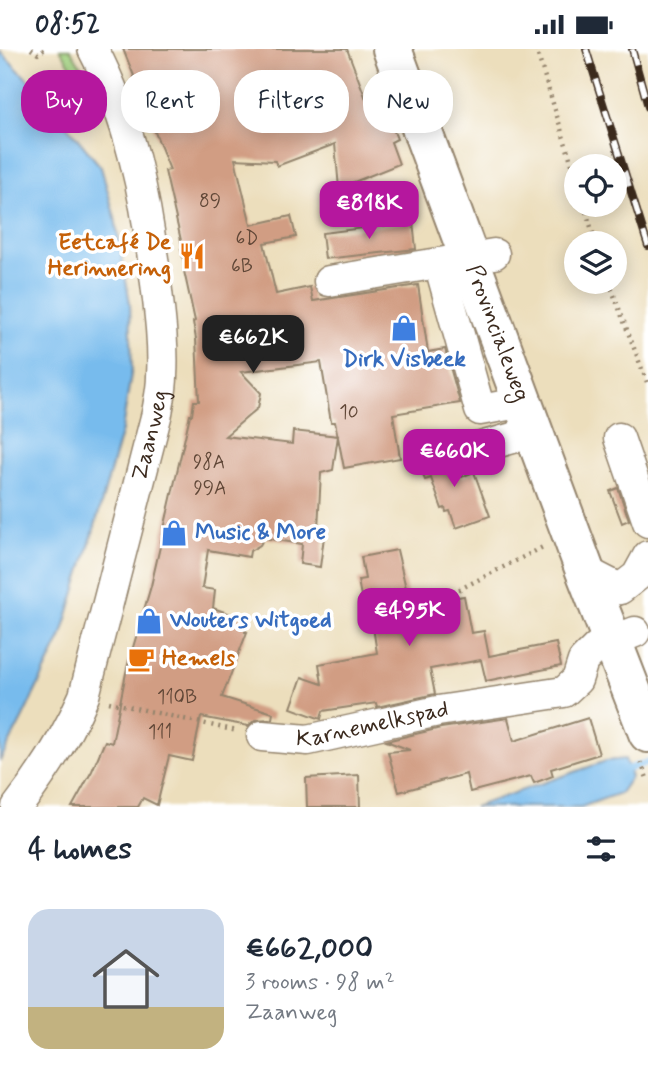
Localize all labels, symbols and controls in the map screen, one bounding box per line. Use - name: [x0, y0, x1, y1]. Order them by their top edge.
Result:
- text: 08:52: [35, 8, 100, 42]
- chip: Buy: [21, 70, 107, 133]
- chip: Rent: [121, 70, 220, 133]
- chip: Filters: [234, 70, 349, 133]
- chip: New: [363, 70, 453, 133]
- map controls: [564, 154, 627, 294]
- button: locate: [564, 154, 627, 217]
- pin: €818K: [320, 181, 418, 241]
- house number: 89: [199, 189, 221, 214]
- text: €818K: [336, 189, 402, 219]
- house number: 6D: [236, 226, 258, 251]
- place label: Eetcafé De Herinnering: [48, 228, 172, 284]
- button: layers: [564, 231, 627, 294]
- restaurant icon: Eetcafé De Herinnering: [177, 241, 207, 271]
- house number: 6B: [231, 254, 253, 279]
- street label: Provincialeweg: [458, 261, 536, 406]
- shop icon: Dirk Visbeek: [389, 313, 419, 343]
- pin: €662K: [204, 315, 302, 375]
- text: €662K: [218, 323, 288, 353]
- place label: Dirk Visbeek: [342, 345, 466, 375]
- street label: Zaanweg: [125, 388, 176, 484]
- house number: 10: [339, 400, 359, 425]
- pin: €660K: [405, 429, 503, 489]
- text: €660K: [419, 437, 489, 467]
- house number: 98A: [193, 450, 225, 475]
- house number: 99A: [193, 476, 227, 501]
- shop icon: Music & More: [159, 518, 189, 548]
- place label: Music & More: [195, 518, 326, 548]
- pin: €495K: [360, 589, 458, 648]
- text: €495K: [373, 596, 445, 626]
- shop icon: Wouters Witgoed: [134, 606, 164, 636]
- place label: Wouters Witgoed: [169, 606, 332, 636]
- cafe icon: Hemels: [126, 644, 156, 674]
- place label: Hemels: [162, 644, 236, 674]
- house number: 110B: [157, 685, 197, 710]
- street label: Karnemelkspad: [295, 695, 451, 755]
- house number: 111: [148, 720, 172, 745]
- text: 4 homes: [28, 830, 132, 869]
- icon: filters: [582, 830, 620, 868]
- text: €662,000: [245, 929, 373, 968]
- icon: home: [84, 937, 168, 1021]
- text: 3 rooms · 98 m²: [245, 968, 395, 998]
- text: Zaanweg: [245, 998, 337, 1028]

